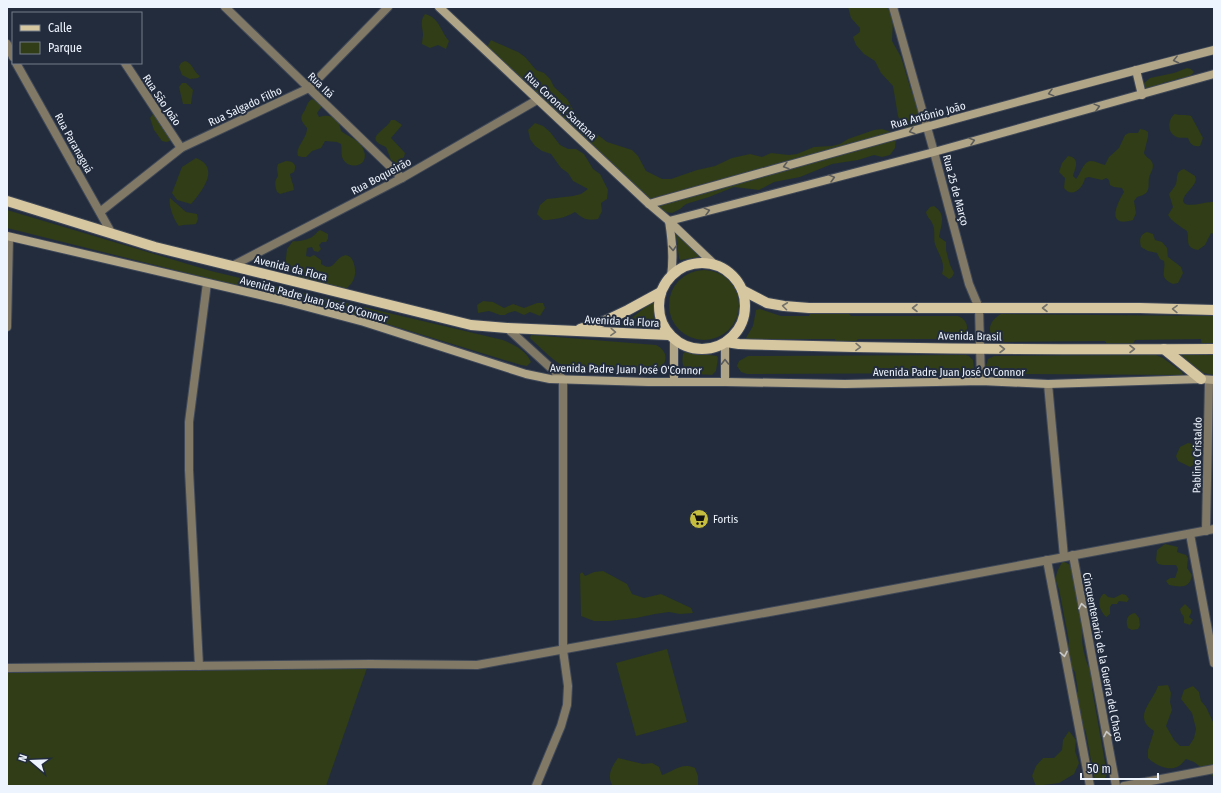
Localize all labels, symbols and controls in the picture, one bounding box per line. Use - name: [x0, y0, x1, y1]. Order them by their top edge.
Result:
- legend: [12, 12, 142, 64]
- text: Calle: [48, 21, 72, 35]
- text: Parque: [48, 41, 82, 55]
- one-way arrow: [1173, 55, 1180, 64]
- street label: Rua Itá: [305, 70, 337, 101]
- street label: Rua Coronel Santana: [522, 70, 599, 143]
- street label: Rua São João: [140, 72, 184, 128]
- street label: Rua Salgado Filho: [206, 84, 284, 129]
- one-way arrow: [1047, 88, 1054, 97]
- street label: Rua Antônio João: [889, 99, 967, 132]
- one-way arrow: [1093, 103, 1100, 112]
- street label: Rua Paranaguá: [52, 111, 95, 175]
- one-way arrow: [908, 126, 915, 135]
- one-way arrow: [968, 138, 975, 146]
- street label: Rua 25 de Março: [940, 153, 971, 227]
- street label: Rua Boqueirão: [349, 155, 414, 198]
- one-way arrow: [783, 161, 790, 170]
- one-way arrow: [829, 174, 836, 183]
- one-way arrow: [703, 207, 710, 216]
- one-way arrow: [668, 245, 677, 251]
- street label: Avenida da Flora: [253, 253, 329, 284]
- street label: Avenida Padre Juan José O'Connor: [239, 274, 389, 325]
- one-way arrow: [782, 301, 788, 310]
- one-way arrow: [912, 304, 918, 312]
- one-way arrow: [1042, 304, 1048, 312]
- one-way arrow: [1172, 305, 1178, 313]
- street label: Avenida da Flora: [584, 313, 660, 330]
- one-way arrow: [610, 328, 616, 337]
- street label: Avenida Brasil: [938, 329, 1002, 344]
- one-way arrow: [855, 343, 861, 351]
- one-way arrow: [999, 345, 1005, 353]
- one-way arrow: [1129, 345, 1135, 353]
- one-way arrow: [721, 359, 729, 365]
- street label: Avenida Padre Juan José O'Connor: [550, 362, 702, 377]
- street label: Avenida Padre Juan José O'Connor: [873, 366, 1025, 379]
- street label: Pablino Cristaldo: [1190, 417, 1205, 493]
- supermarket icon: Fortis: [688, 508, 710, 530]
- place label: Fortis: [713, 513, 738, 526]
- street label: Cincuentenario de la Guerra del Chaco: [1080, 571, 1125, 743]
- one-way arrow: [1079, 603, 1087, 609]
- one-way arrow: [1060, 650, 1068, 657]
- one-way arrow: [1103, 731, 1111, 737]
- north arrow: [12, 741, 52, 781]
- text: N: [16, 753, 30, 763]
- scale bar: [1081, 755, 1158, 781]
- text: 50 m: [1087, 762, 1111, 776]

